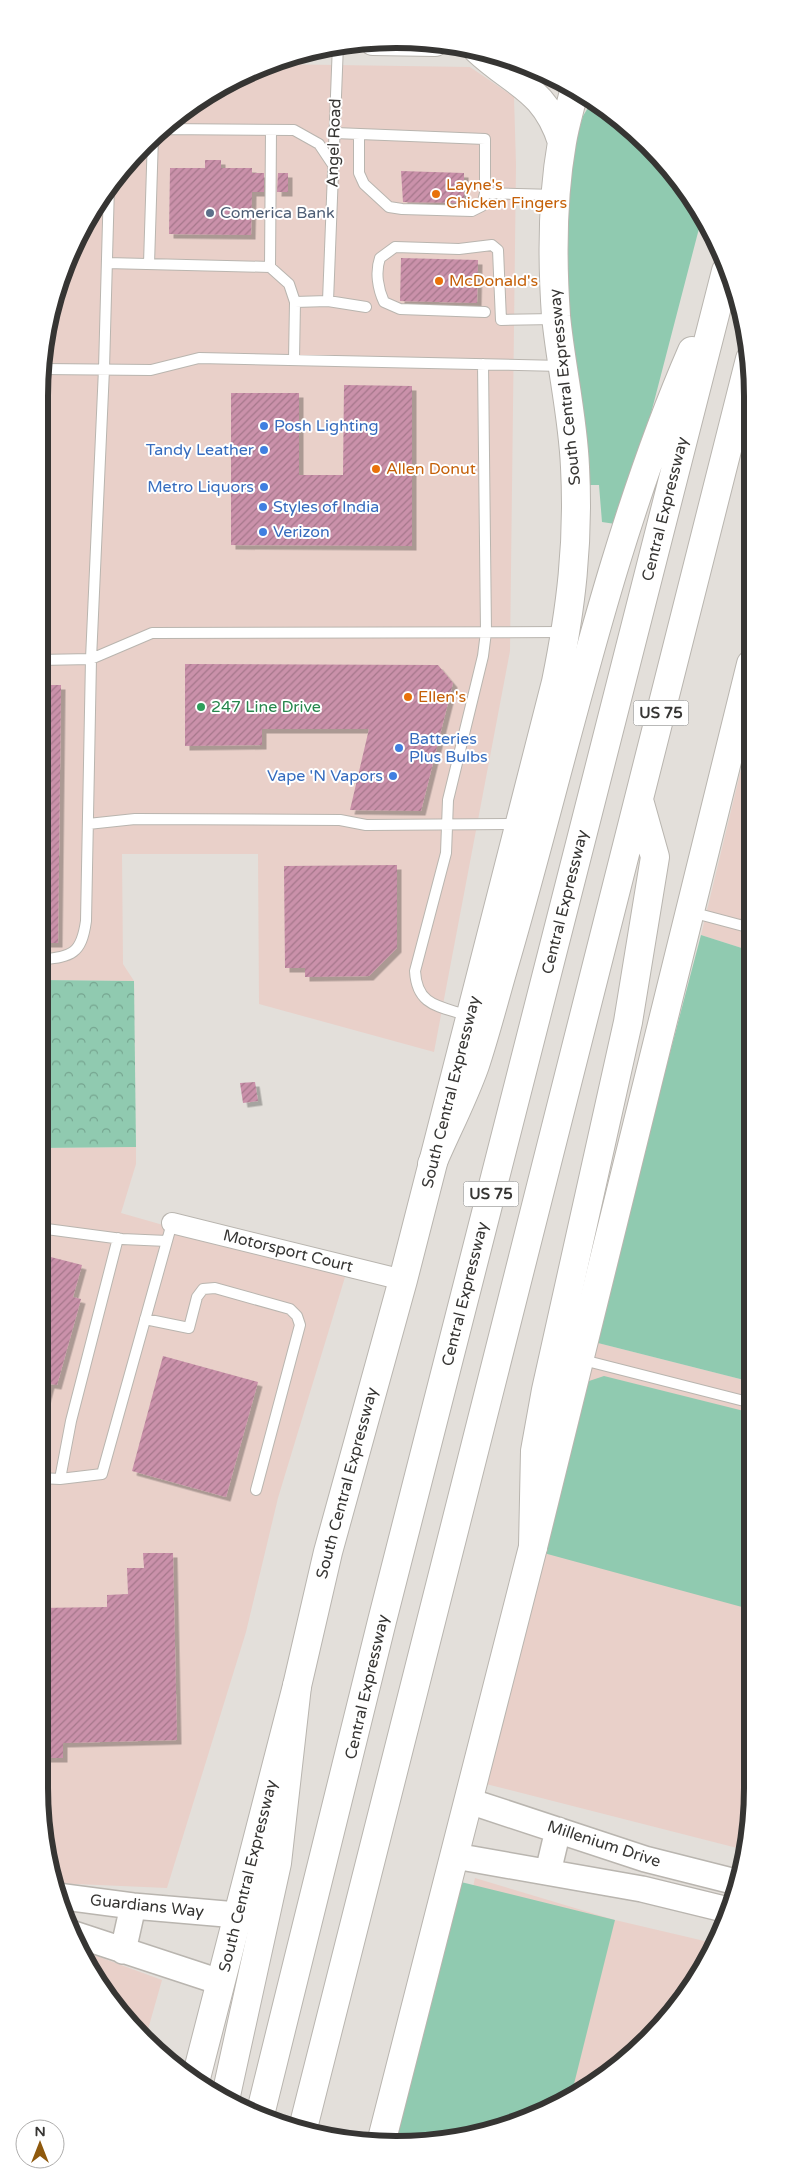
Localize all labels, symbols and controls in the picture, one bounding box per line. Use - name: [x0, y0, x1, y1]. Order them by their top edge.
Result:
- street label: Angel Road: [322, 98, 346, 188]
- place label: Layne's Chicken Fingers: [446, 175, 567, 213]
- marker: Layne's Chicken Fingers: [430, 188, 442, 200]
- place label: Comerica Bank: [220, 203, 335, 223]
- marker: Comerica Bank: [204, 207, 216, 219]
- place label: McDonald's: [449, 271, 538, 291]
- marker: McDonald's: [433, 275, 445, 287]
- street label: South Central Expressway: [545, 287, 585, 486]
- place label: Posh Lighting: [274, 416, 379, 436]
- marker: Posh Lighting: [258, 420, 270, 432]
- street label: Central Expressway: [637, 434, 693, 583]
- place label: Tandy Leather: [146, 440, 255, 460]
- marker: Tandy Leather: [258, 444, 270, 456]
- place label: Allen Donut: [386, 459, 476, 479]
- marker: Allen Donut: [370, 463, 382, 475]
- place label: Metro Liquors: [147, 477, 254, 497]
- marker: Metro Liquors: [258, 481, 270, 493]
- place label: Styles of India: [273, 497, 379, 517]
- marker: Styles of India: [257, 501, 269, 513]
- place label: Verizon: [273, 522, 330, 542]
- marker: Verizon: [257, 526, 269, 538]
- place label: Ellen's: [418, 687, 466, 707]
- marker: Ellen's: [402, 691, 414, 703]
- place label: 247 Line Drive: [211, 697, 321, 717]
- road number: US 75: [634, 700, 688, 726]
- marker: 247 Line Drive: [195, 701, 207, 713]
- place label: Batteries Plus Bulbs: [409, 729, 488, 767]
- marker: Batteries Plus Bulbs: [393, 742, 405, 754]
- place label: Vape 'N Vapors: [267, 766, 383, 786]
- marker: Vape 'N Vapors: [387, 770, 399, 782]
- street label: Central Expressway: [537, 827, 593, 976]
- street label: South Central Expressway: [417, 993, 485, 1190]
- road number: US 75: [464, 1182, 518, 1206]
- street label: Central Expressway: [437, 1219, 493, 1368]
- street label: Motorsport Court: [221, 1225, 355, 1277]
- street label: South Central Expressway: [312, 1385, 382, 1581]
- street label: Central Expressway: [341, 1612, 393, 1761]
- street label: South Central Expressway: [214, 1777, 282, 1974]
- street label: Millenium Drive: [545, 1816, 663, 1872]
- street label: Guardians Way: [89, 1890, 205, 1922]
- north arrow: [15, 2119, 65, 2169]
- text: N: [34, 2123, 46, 2140]

